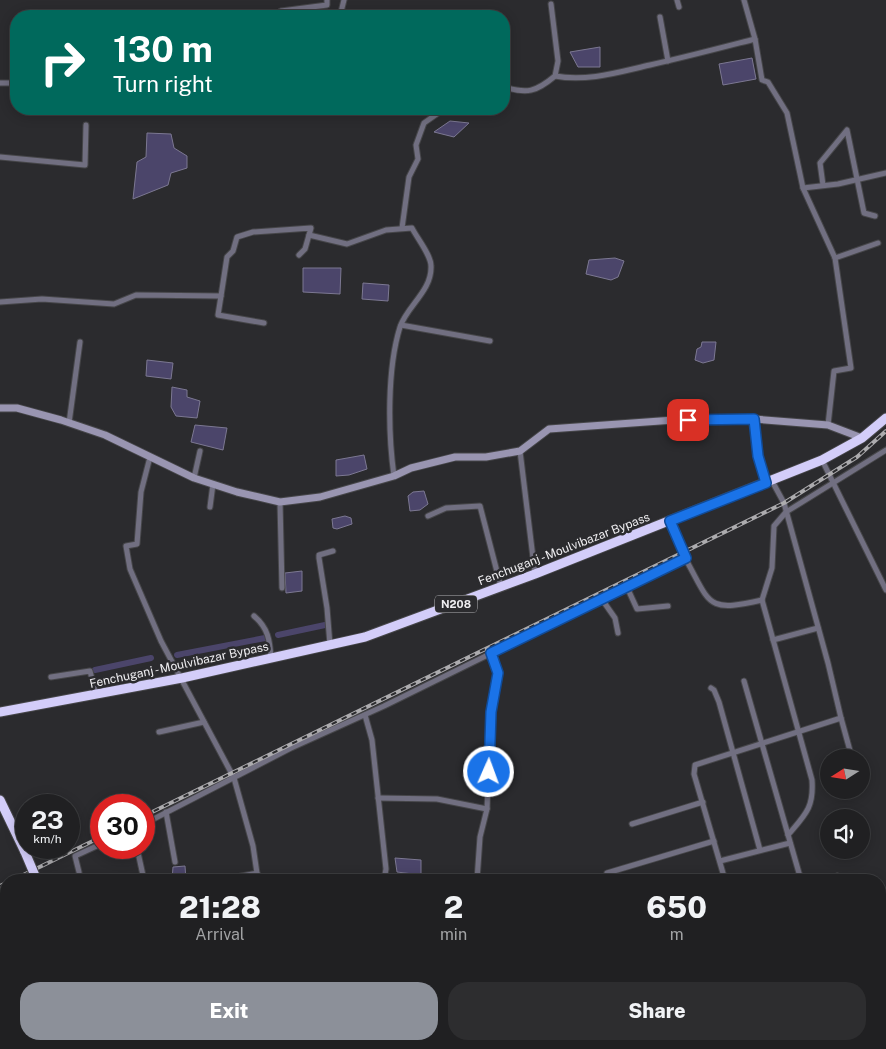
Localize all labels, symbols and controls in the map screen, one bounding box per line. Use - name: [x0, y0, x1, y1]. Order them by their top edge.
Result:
- text: 130 m: [113, 29, 213, 70]
- icon: right: [30, 30, 95, 95]
- text: Turn right: [113, 71, 213, 97]
- pin: [667, 399, 709, 441]
- icon: arrive: [674, 406, 702, 434]
- street label: Fenchuganj - Moulvibazar Bypass: [476, 510, 652, 588]
- road number: N208: [435, 596, 477, 612]
- street label: Fenchuganj - Moulvibazar Bypass: [88, 639, 270, 691]
- position arrow: [462, 745, 514, 797]
- north arrow: [820, 749, 870, 799]
- map controls: [820, 749, 870, 859]
- speed limit sign: 30: [90, 794, 155, 859]
- text: 23: [31, 805, 64, 835]
- button: sound: [820, 809, 870, 859]
- text: km/h: [33, 832, 62, 846]
- text: 21:28: [179, 889, 261, 925]
- text: 2: [444, 889, 463, 925]
- text: 650: [646, 889, 707, 925]
- text: Arrival: [195, 925, 245, 944]
- text: min: [440, 925, 467, 944]
- text: m: [670, 925, 683, 944]
- button: Exit: [20, 982, 438, 1040]
- button: Share: [448, 982, 866, 1040]

